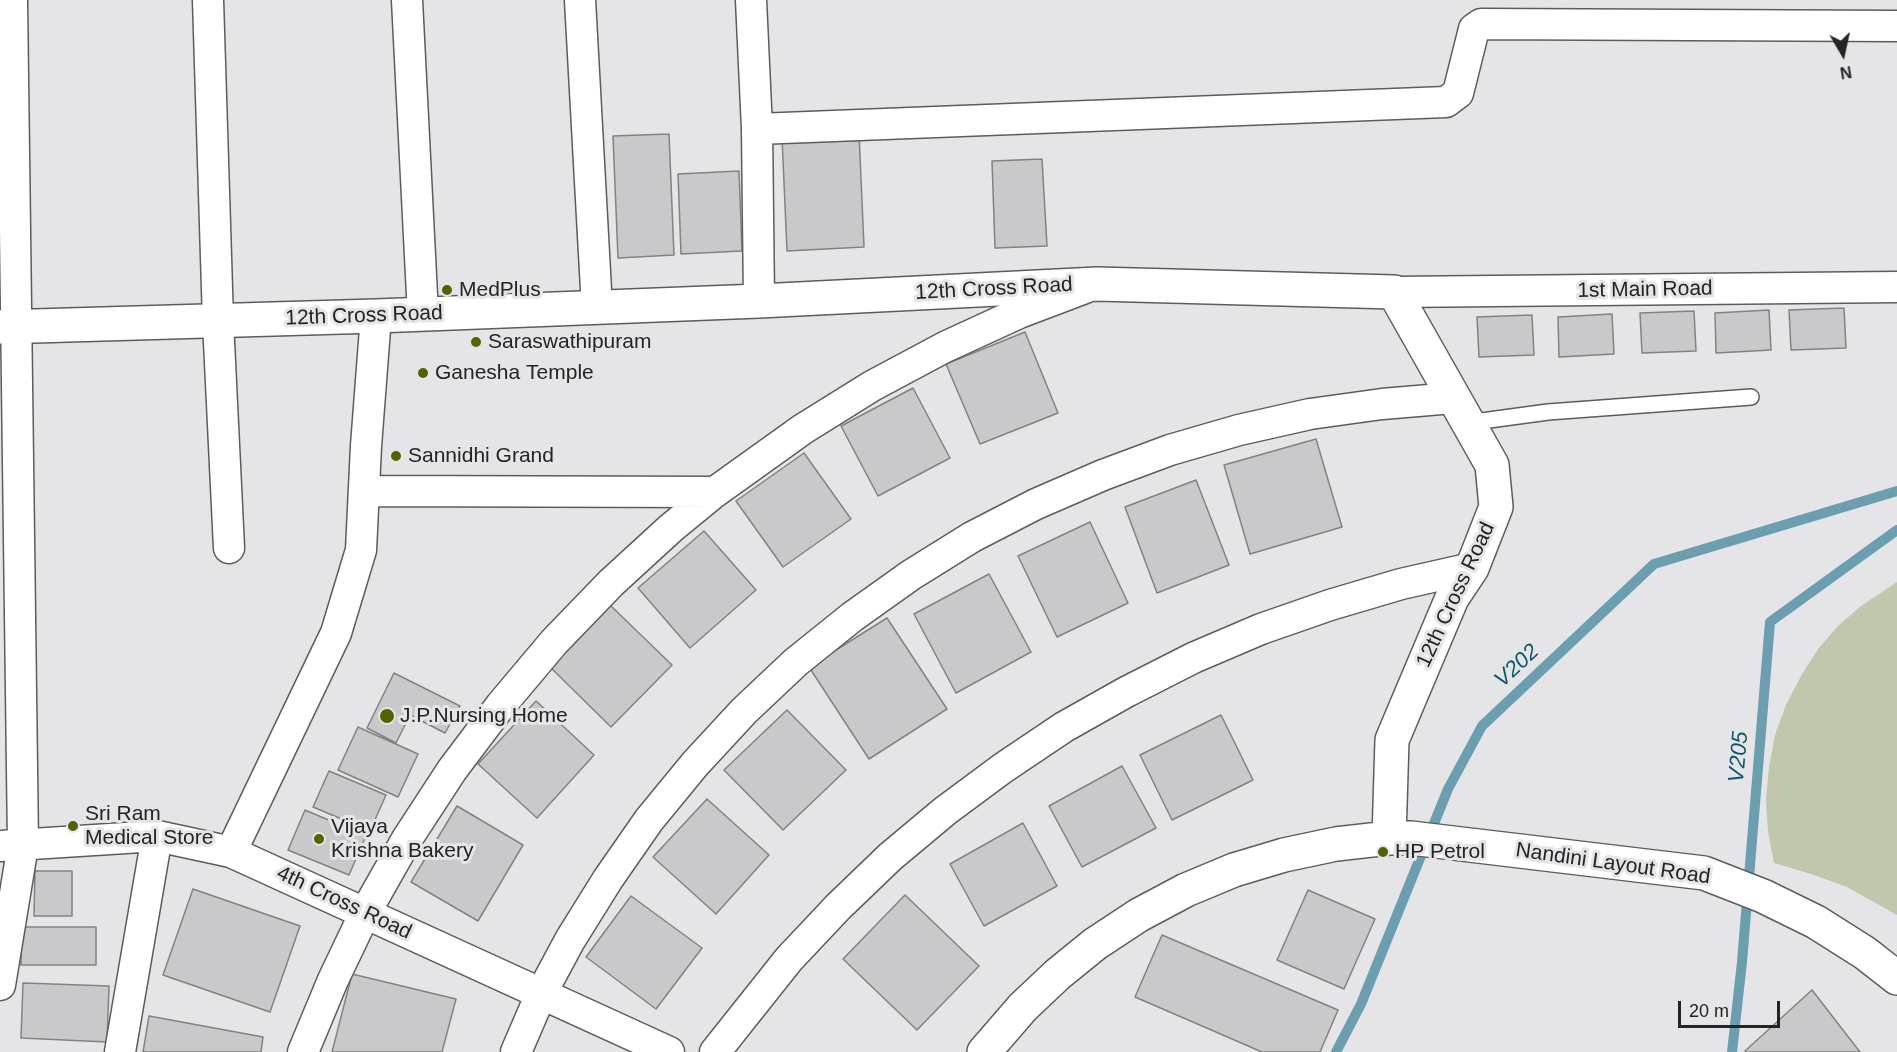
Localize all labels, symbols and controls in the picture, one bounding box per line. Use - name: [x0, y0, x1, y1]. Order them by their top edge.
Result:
- north arrow: [1813, 24, 1873, 84]
- text: N: [1839, 63, 1853, 82]
- street label: 12th Cross Road: [915, 272, 1073, 306]
- street label: 1st Main Road: [1577, 276, 1713, 304]
- place label: MedPlus: [459, 277, 541, 303]
- marker: MedPlus: [440, 283, 454, 297]
- street label: 12th Cross Road: [285, 301, 443, 331]
- place label: Saraswathipuram: [488, 329, 651, 355]
- marker: Saraswathipuram: [469, 335, 483, 349]
- place label: Ganesha Temple: [435, 360, 594, 386]
- marker: Ganesha Temple: [416, 366, 430, 380]
- place label: Sannidhi Grand: [408, 443, 554, 469]
- marker: Sannidhi Grand: [389, 449, 403, 463]
- street label: 12th Cross Road: [1411, 518, 1501, 672]
- water label: V202: [1489, 639, 1545, 693]
- place label: J.P.Nursing Home: [400, 703, 568, 729]
- marker: J.P.Nursing Home: [378, 707, 396, 725]
- water label: V205: [1724, 730, 1754, 784]
- place label: Sri Ram Medical Store: [85, 801, 213, 851]
- place label: Vijaya Krishna Bakery: [331, 814, 473, 864]
- marker: Sri Ram Medical Store: [66, 819, 80, 833]
- marker: Vijaya Krishna Bakery: [312, 832, 326, 846]
- street label: Nandini Layout Road: [1514, 838, 1712, 890]
- place label: HP Petrol: [1395, 839, 1485, 865]
- marker: HP Petrol: [1376, 845, 1390, 859]
- street label: 4th Cross Road: [273, 861, 415, 945]
- scale bar: [1681, 989, 1783, 1027]
- text: 20 m: [1689, 1001, 1729, 1021]

